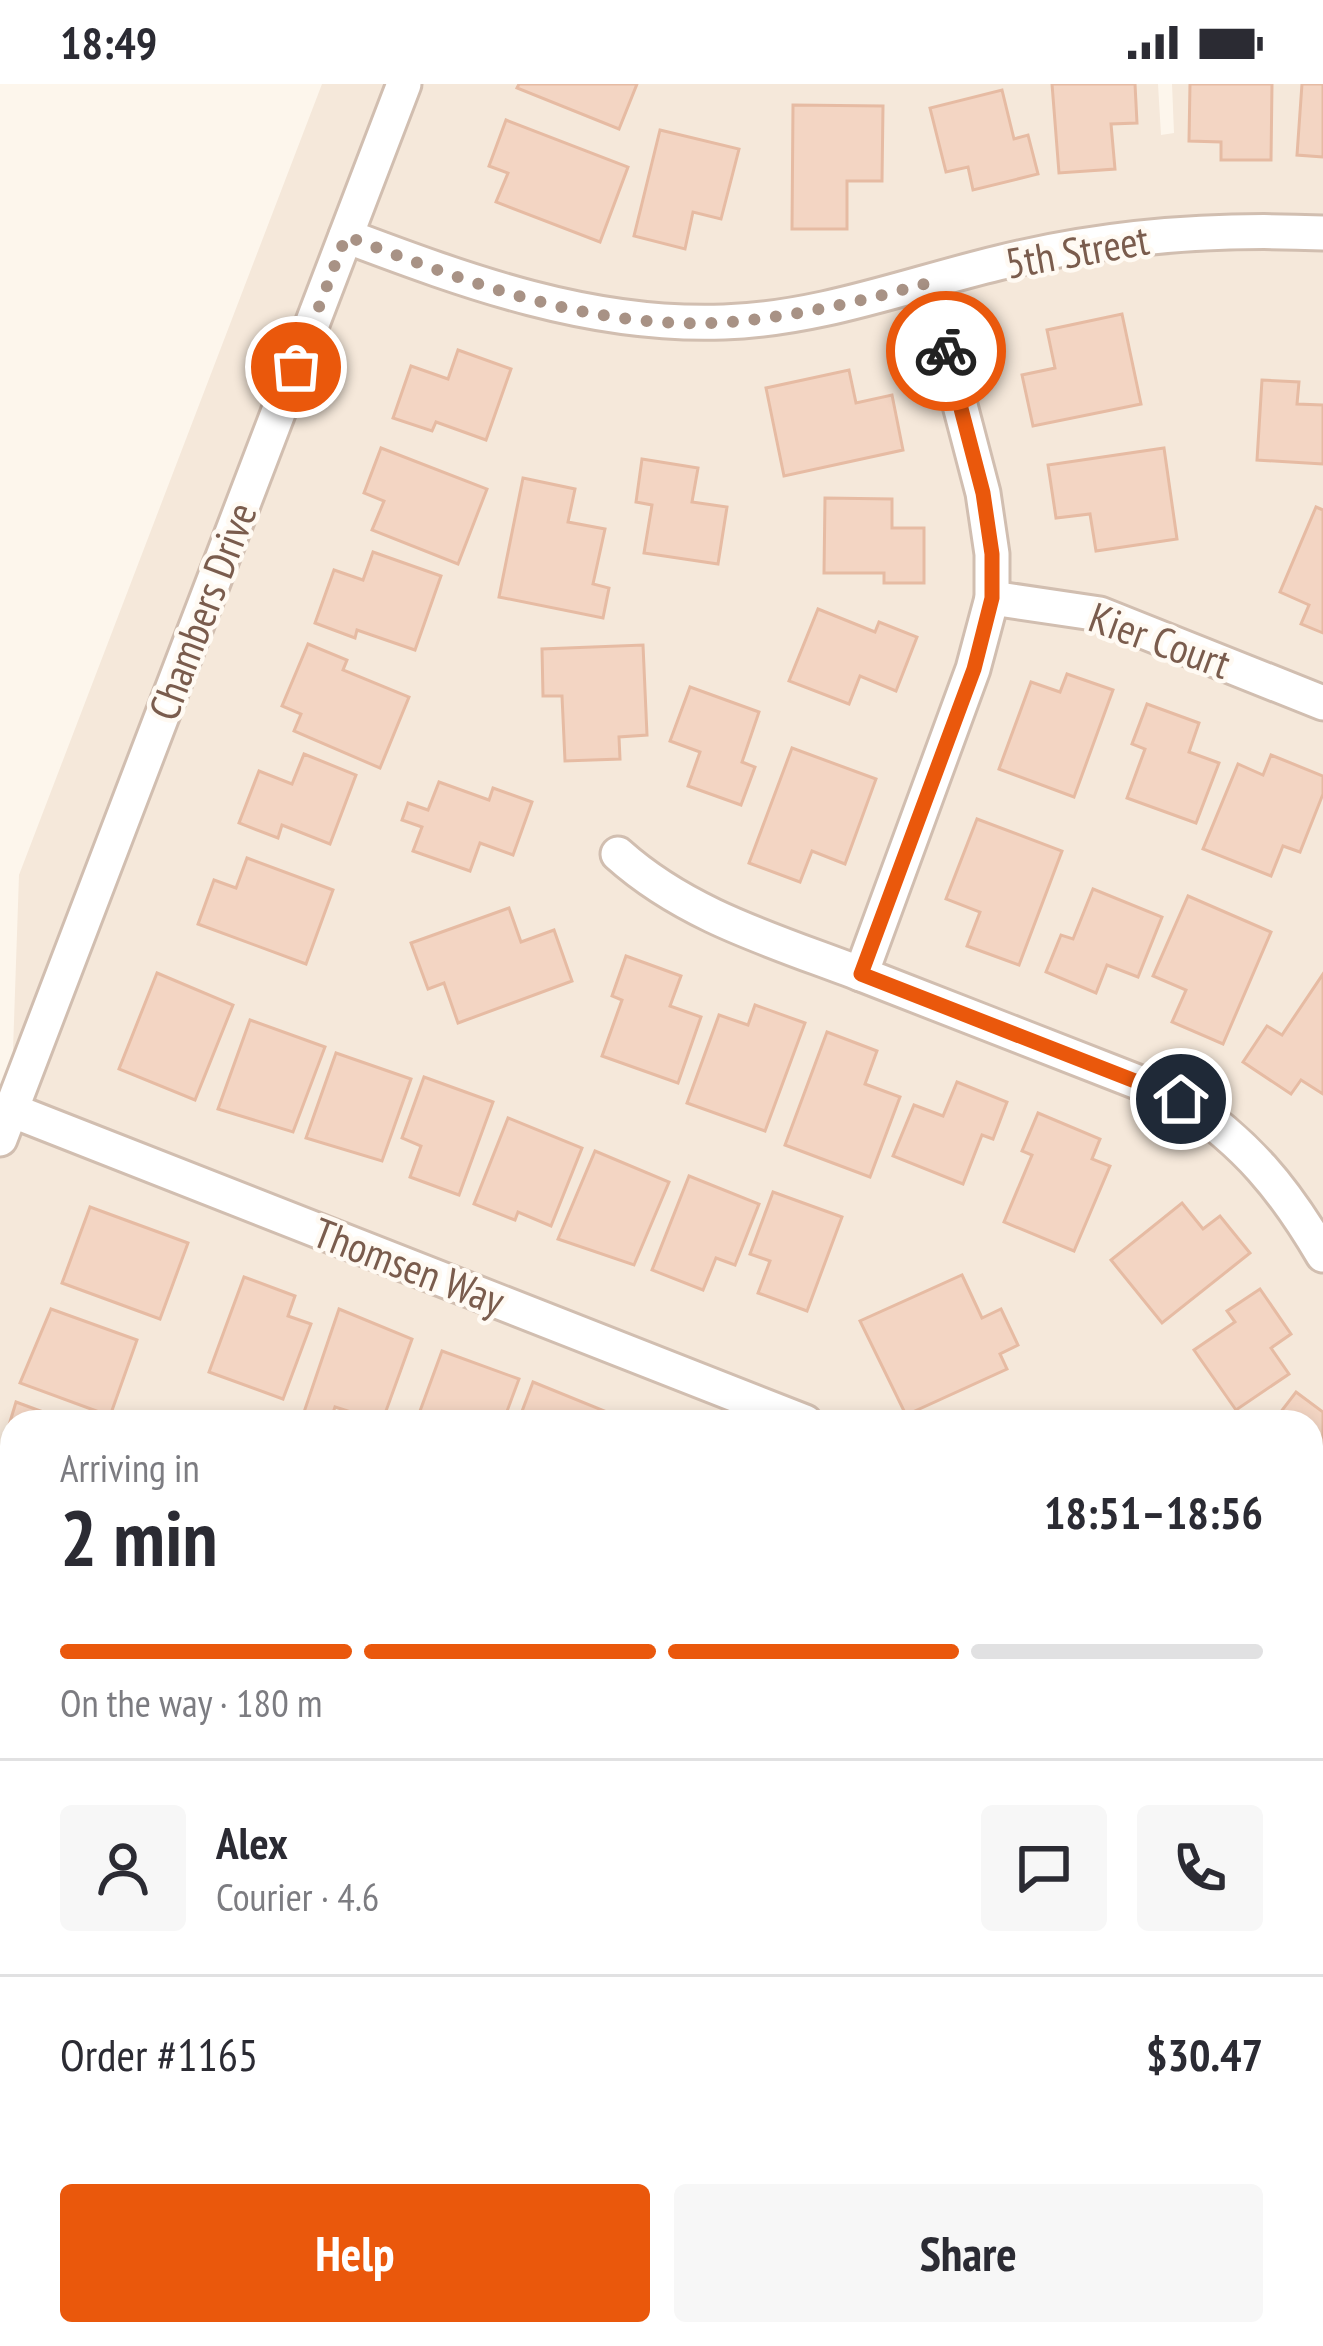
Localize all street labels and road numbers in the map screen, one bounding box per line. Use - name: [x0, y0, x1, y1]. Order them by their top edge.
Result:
- street label: 5th Street: [1001, 211, 1154, 291]
- street label: Chambers Drive: [135, 495, 269, 727]
- street label: Kier Court: [1082, 589, 1238, 691]
- street label: Thomsen Way: [306, 1204, 513, 1328]

